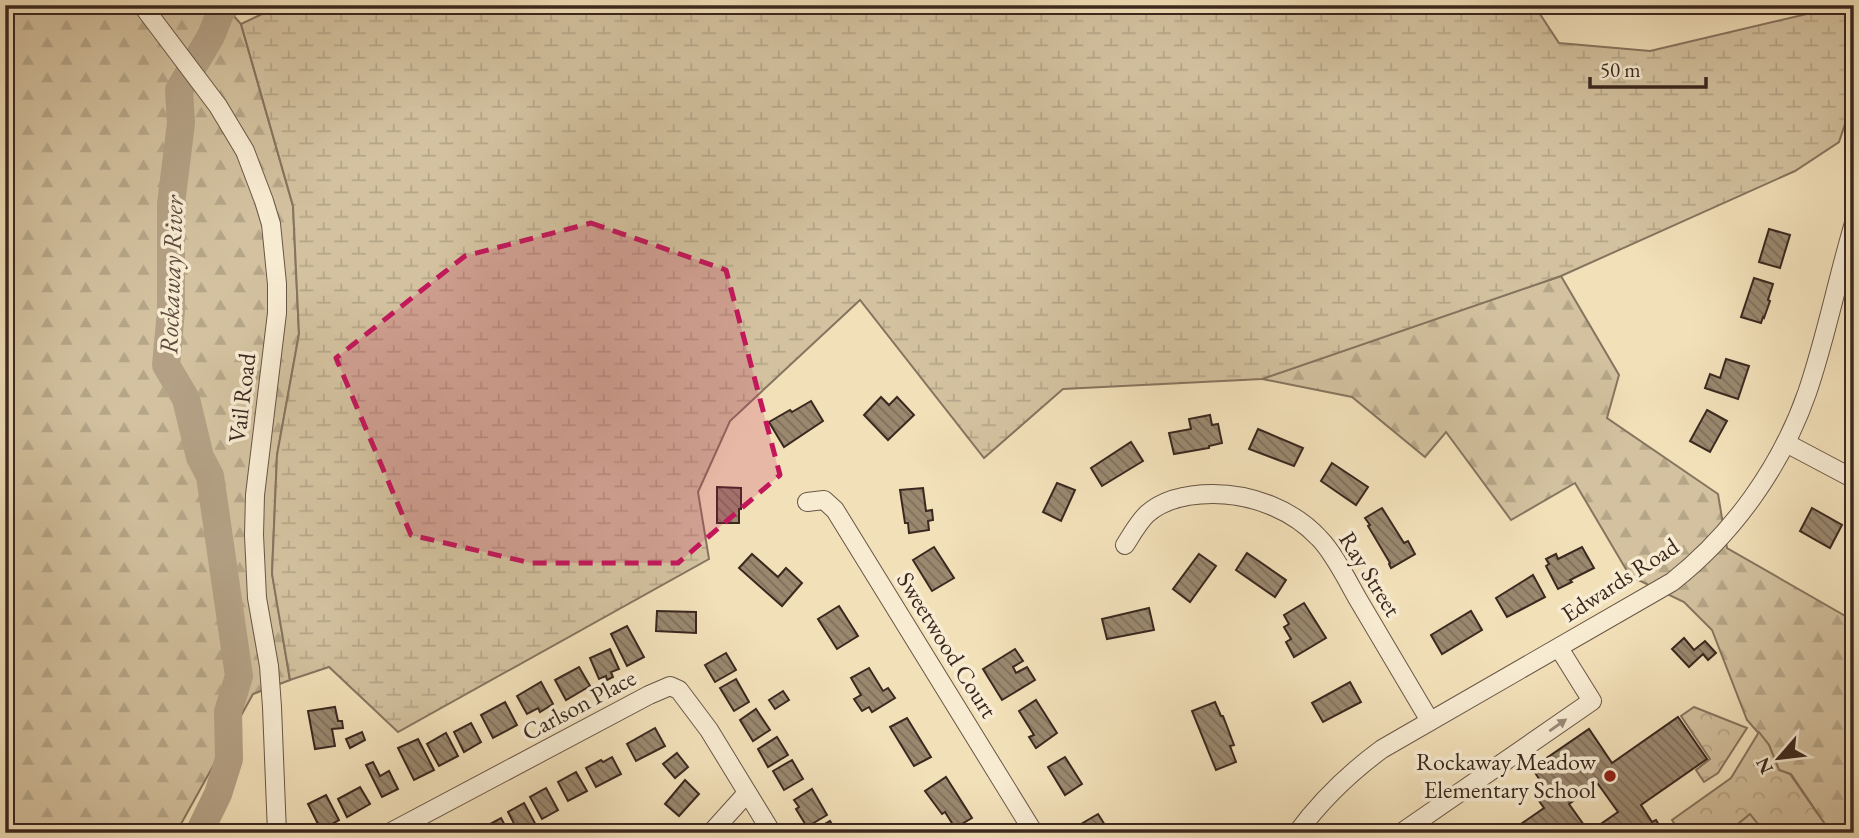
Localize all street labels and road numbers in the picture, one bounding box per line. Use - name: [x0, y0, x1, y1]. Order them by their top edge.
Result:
- street label: Vail Road: [221, 351, 262, 444]
- street label: Ray Street: [1332, 525, 1409, 622]
- street label: Edwards Road: [1555, 530, 1685, 629]
- street label: Sweetwood Court: [890, 566, 1005, 724]
- street label: Carlson Place: [516, 662, 641, 748]

